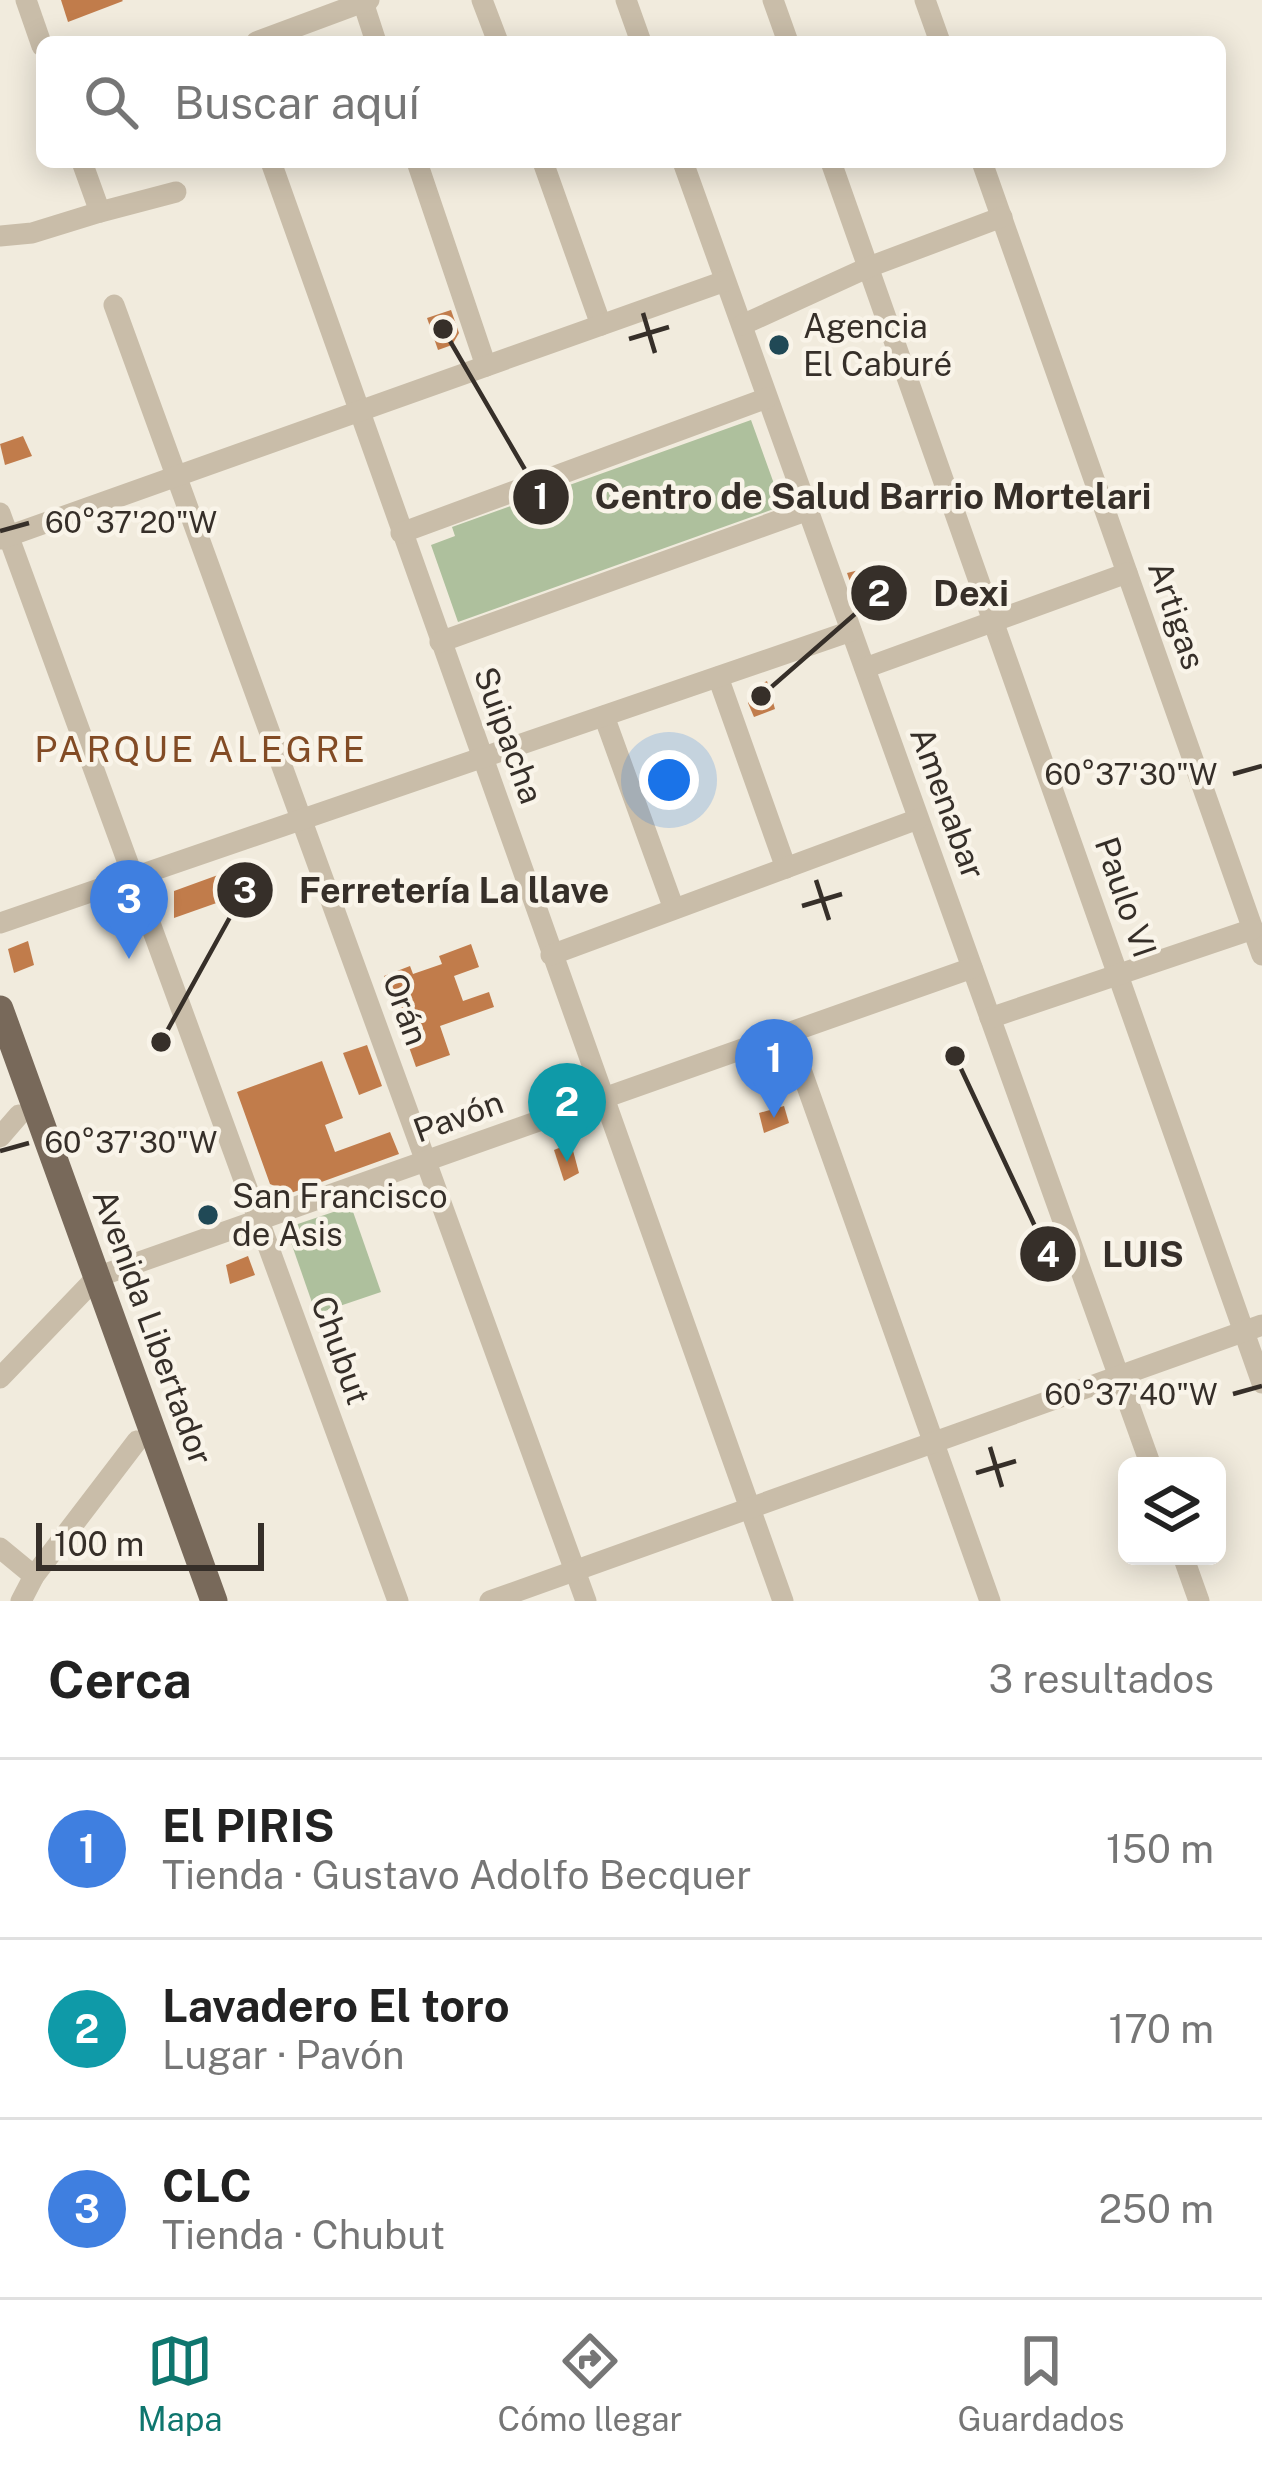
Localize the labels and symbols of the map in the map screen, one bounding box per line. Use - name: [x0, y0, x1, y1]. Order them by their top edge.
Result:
- place label: Agencia El Caburé: [803, 307, 952, 383]
- marker: Agencia El Caburé: [766, 332, 792, 358]
- callout: Centro de Salud Barrio Mortelari: [511, 461, 1176, 533]
- text: 1: [533, 475, 549, 517]
- text: Centro de Salud Barrio Mortelari: [595, 475, 1151, 517]
- text: 60°37'20"W: [45, 504, 217, 540]
- street label: Artigas: [1141, 556, 1213, 674]
- callout: Dexi: [849, 557, 1033, 629]
- text: 2: [868, 572, 890, 614]
- text: Dexi: [933, 572, 1009, 614]
- street label: Suipacha: [467, 662, 551, 808]
- street label: Amenabar: [903, 722, 993, 884]
- district label: PARQUE ALEGRE: [34, 728, 368, 770]
- your location: [639, 750, 699, 810]
- text: 60°37'30"W: [1045, 756, 1217, 792]
- street label: Paulo VI: [1088, 832, 1164, 962]
- callout: Ferretería La llave: [215, 854, 633, 926]
- pin: 3: [90, 860, 168, 959]
- text: 3: [233, 869, 257, 911]
- text: Ferretería La llave: [299, 869, 609, 911]
- street label: Orán: [376, 968, 436, 1050]
- pin: 1: [735, 1019, 813, 1118]
- pin: 2: [528, 1063, 606, 1162]
- street label: Pavón: [408, 1082, 508, 1150]
- text: 60°37'30"W: [45, 1124, 217, 1160]
- place label: San Francisco de Asis: [232, 1177, 448, 1253]
- street label: Avenida Libertador: [86, 1184, 220, 1470]
- marker: San Francisco de Asis: [195, 1202, 221, 1228]
- callout: LUIS: [1018, 1218, 1208, 1290]
- text: 4: [1036, 1233, 1060, 1275]
- text: LUIS: [1102, 1233, 1184, 1275]
- street label: Chubut: [304, 1291, 378, 1409]
- text: 60°37'40"W: [1044, 1376, 1218, 1412]
- scale bar: [36, 1517, 264, 1570]

